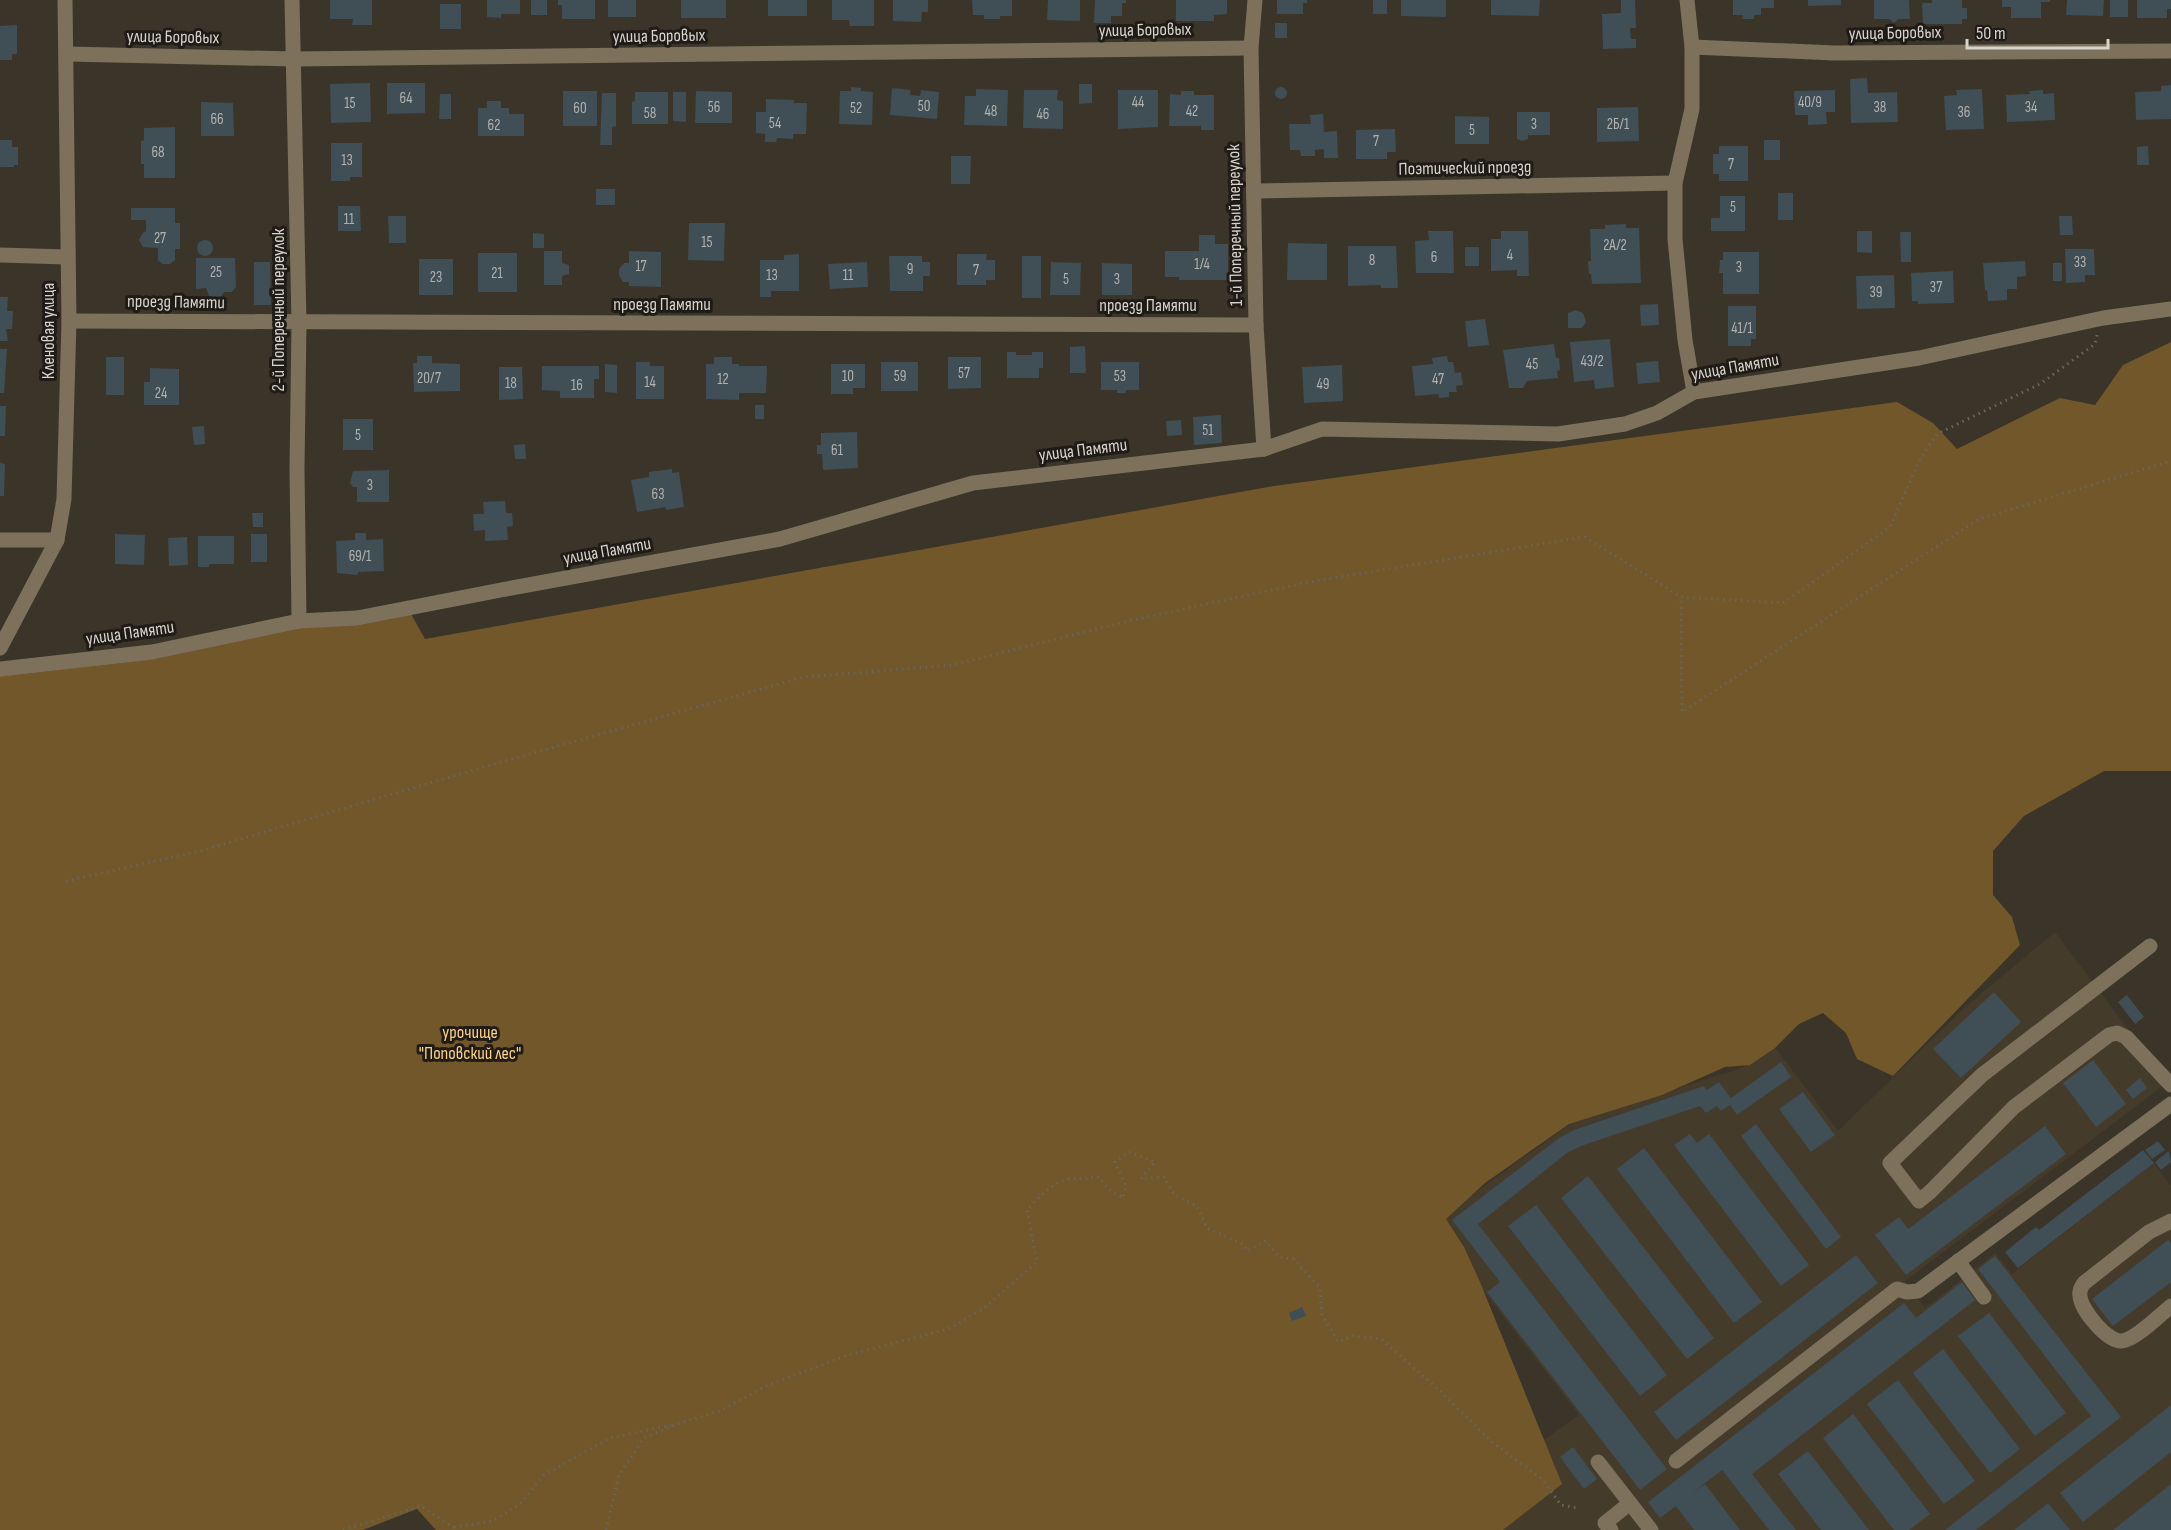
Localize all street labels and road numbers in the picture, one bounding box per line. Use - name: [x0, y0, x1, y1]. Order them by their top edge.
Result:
- street label: улица Боровых: [1098, 19, 1192, 41]
- street label: улица Боровых: [1848, 22, 1942, 44]
- street label: улица Боровых: [612, 25, 706, 47]
- street label: улица Боровых: [126, 26, 220, 48]
- street label: 1-й Поперечный переулок: [1223, 144, 1247, 306]
- street label: Поэтический проезд: [1398, 156, 1532, 180]
- street label: 2-й Поперечный переулок: [268, 228, 289, 392]
- street label: Кленовая улица: [38, 283, 59, 379]
- street label: проезд Памяти: [127, 291, 225, 313]
- street label: проезд Памяти: [613, 294, 711, 315]
- street label: проезд Памяти: [1099, 295, 1197, 316]
- street label: улица Памяти: [1689, 349, 1781, 385]
- street label: улица Памяти: [1038, 434, 1128, 466]
- street label: улица Памяти: [561, 533, 653, 569]
- street label: улица Памяти: [84, 616, 176, 650]

